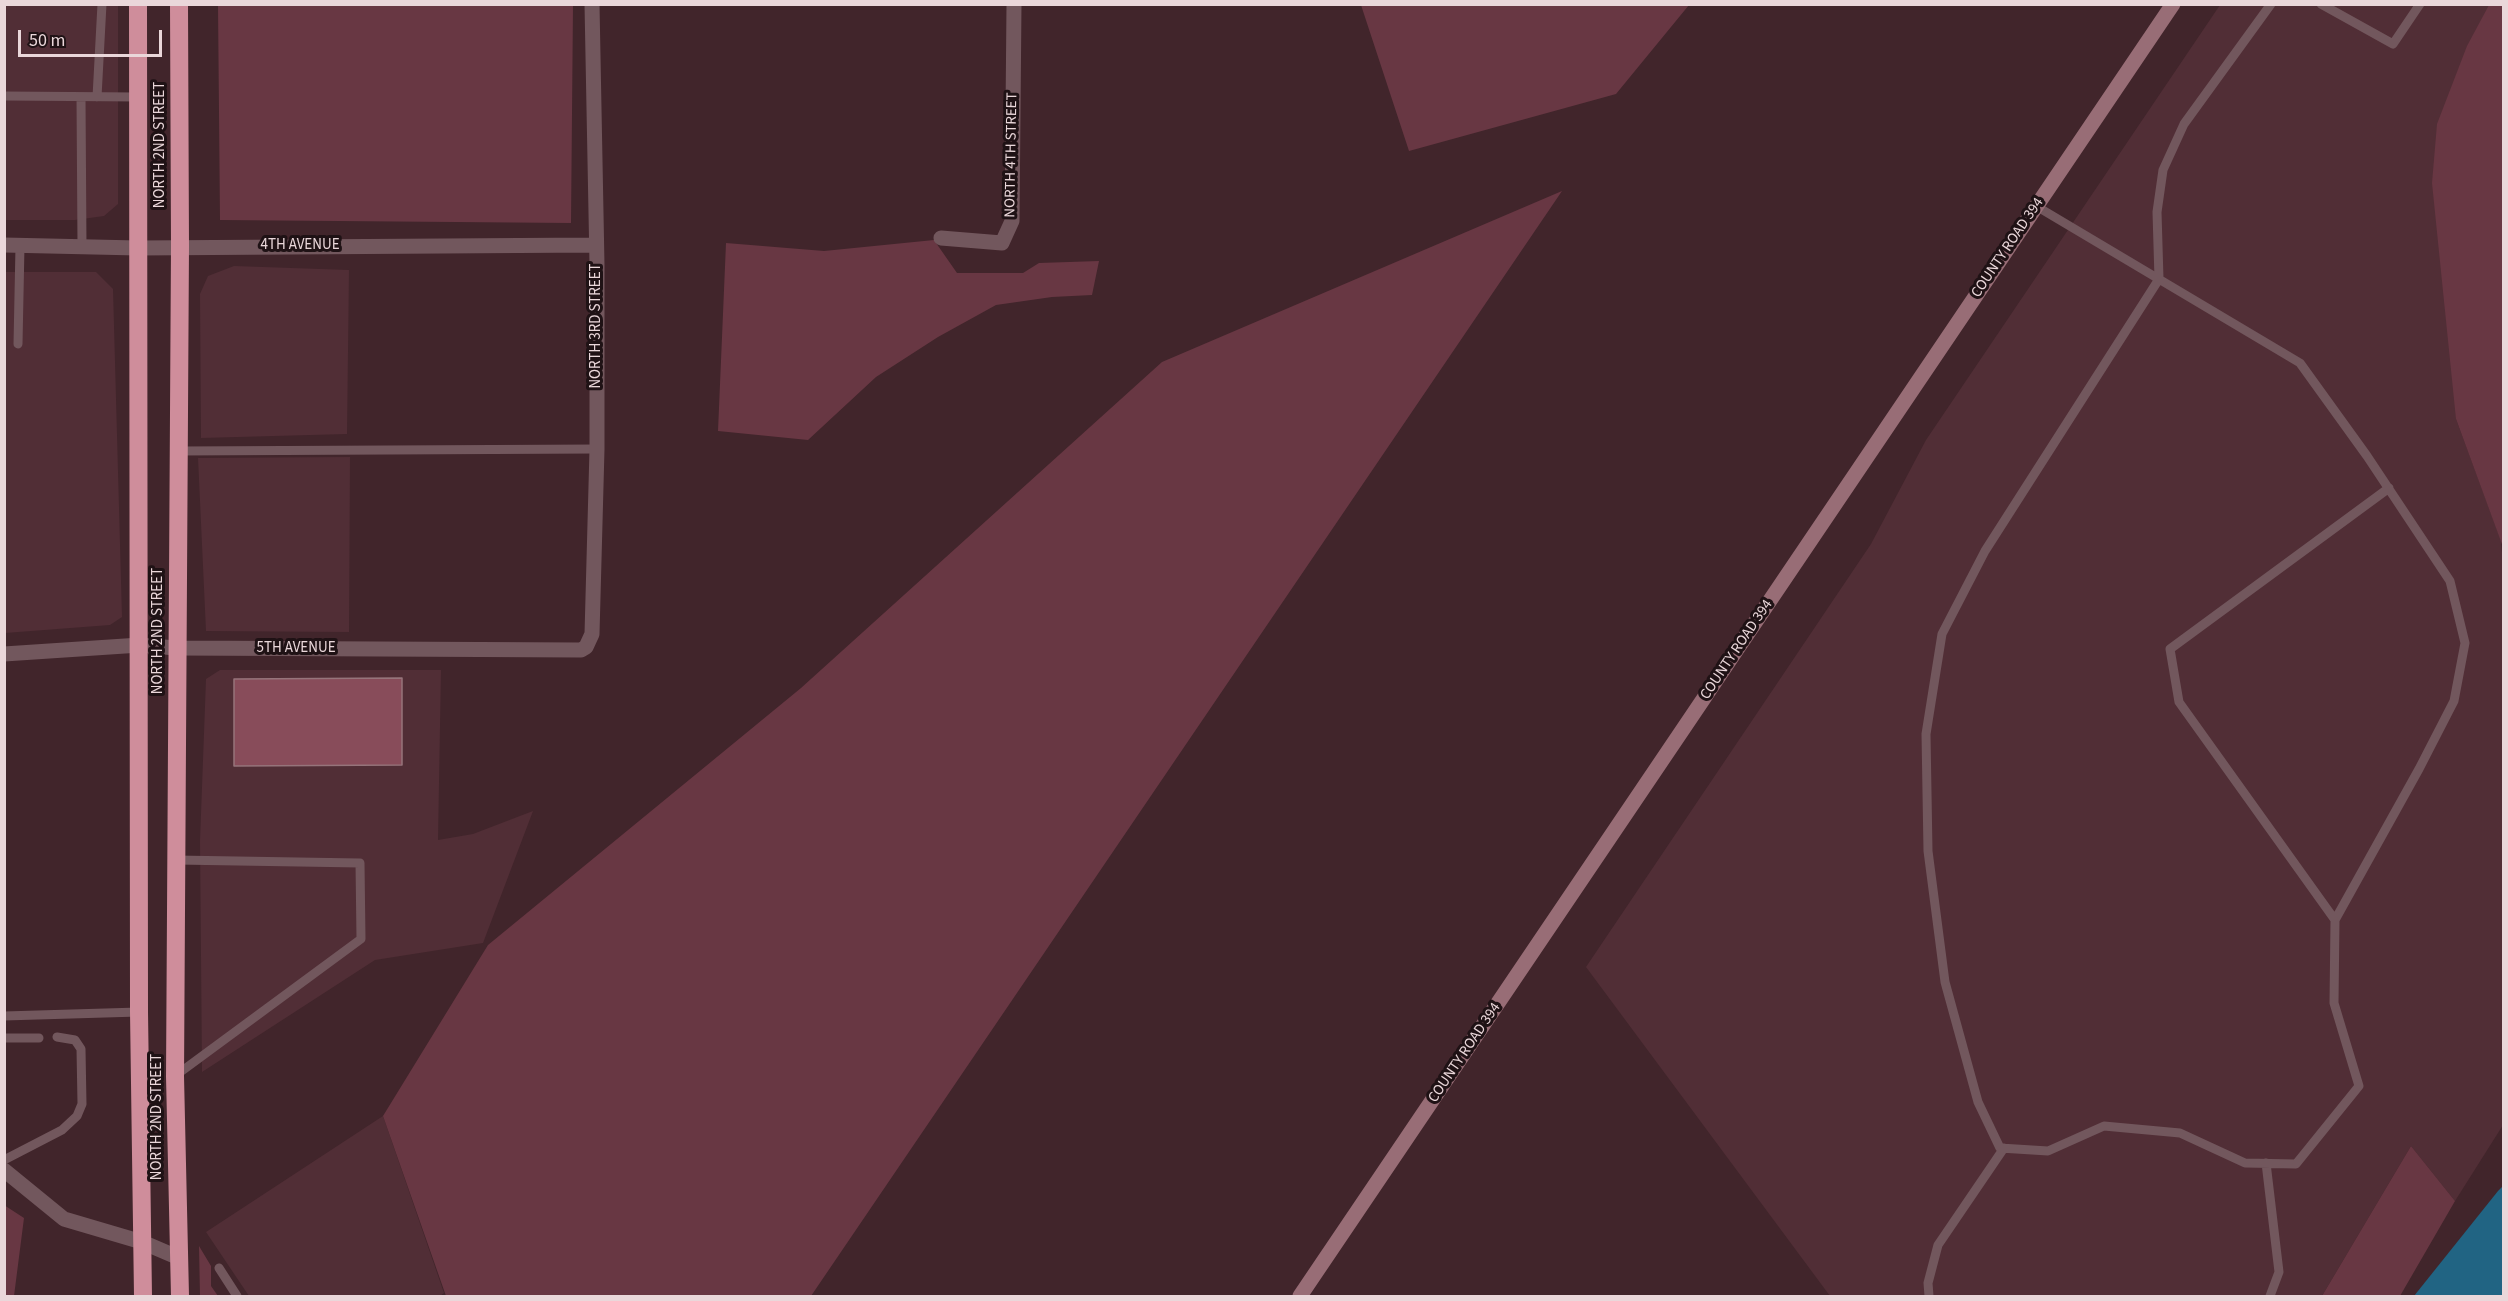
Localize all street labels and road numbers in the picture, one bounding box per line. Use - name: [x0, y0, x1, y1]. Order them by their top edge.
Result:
- street label: NORTH 2ND STREET: [152, 82, 170, 208]
- street label: NORTH 4TH STREET: [1002, 92, 1022, 218]
- street label: COUNTY ROAD 394: [1968, 195, 2048, 301]
- street label: 4TH AVENUE: [260, 237, 340, 255]
- street label: NORTH 3RD STREET: [588, 263, 606, 389]
- street label: NORTH 2ND STREET: [150, 568, 168, 694]
- street label: COUNTY ROAD 394: [1697, 597, 1777, 703]
- street label: 5TH AVENUE: [256, 640, 336, 658]
- street label: COUNTY ROAD 394: [1425, 1000, 1505, 1106]
- street label: NORTH 2ND STREET: [149, 1054, 167, 1180]

